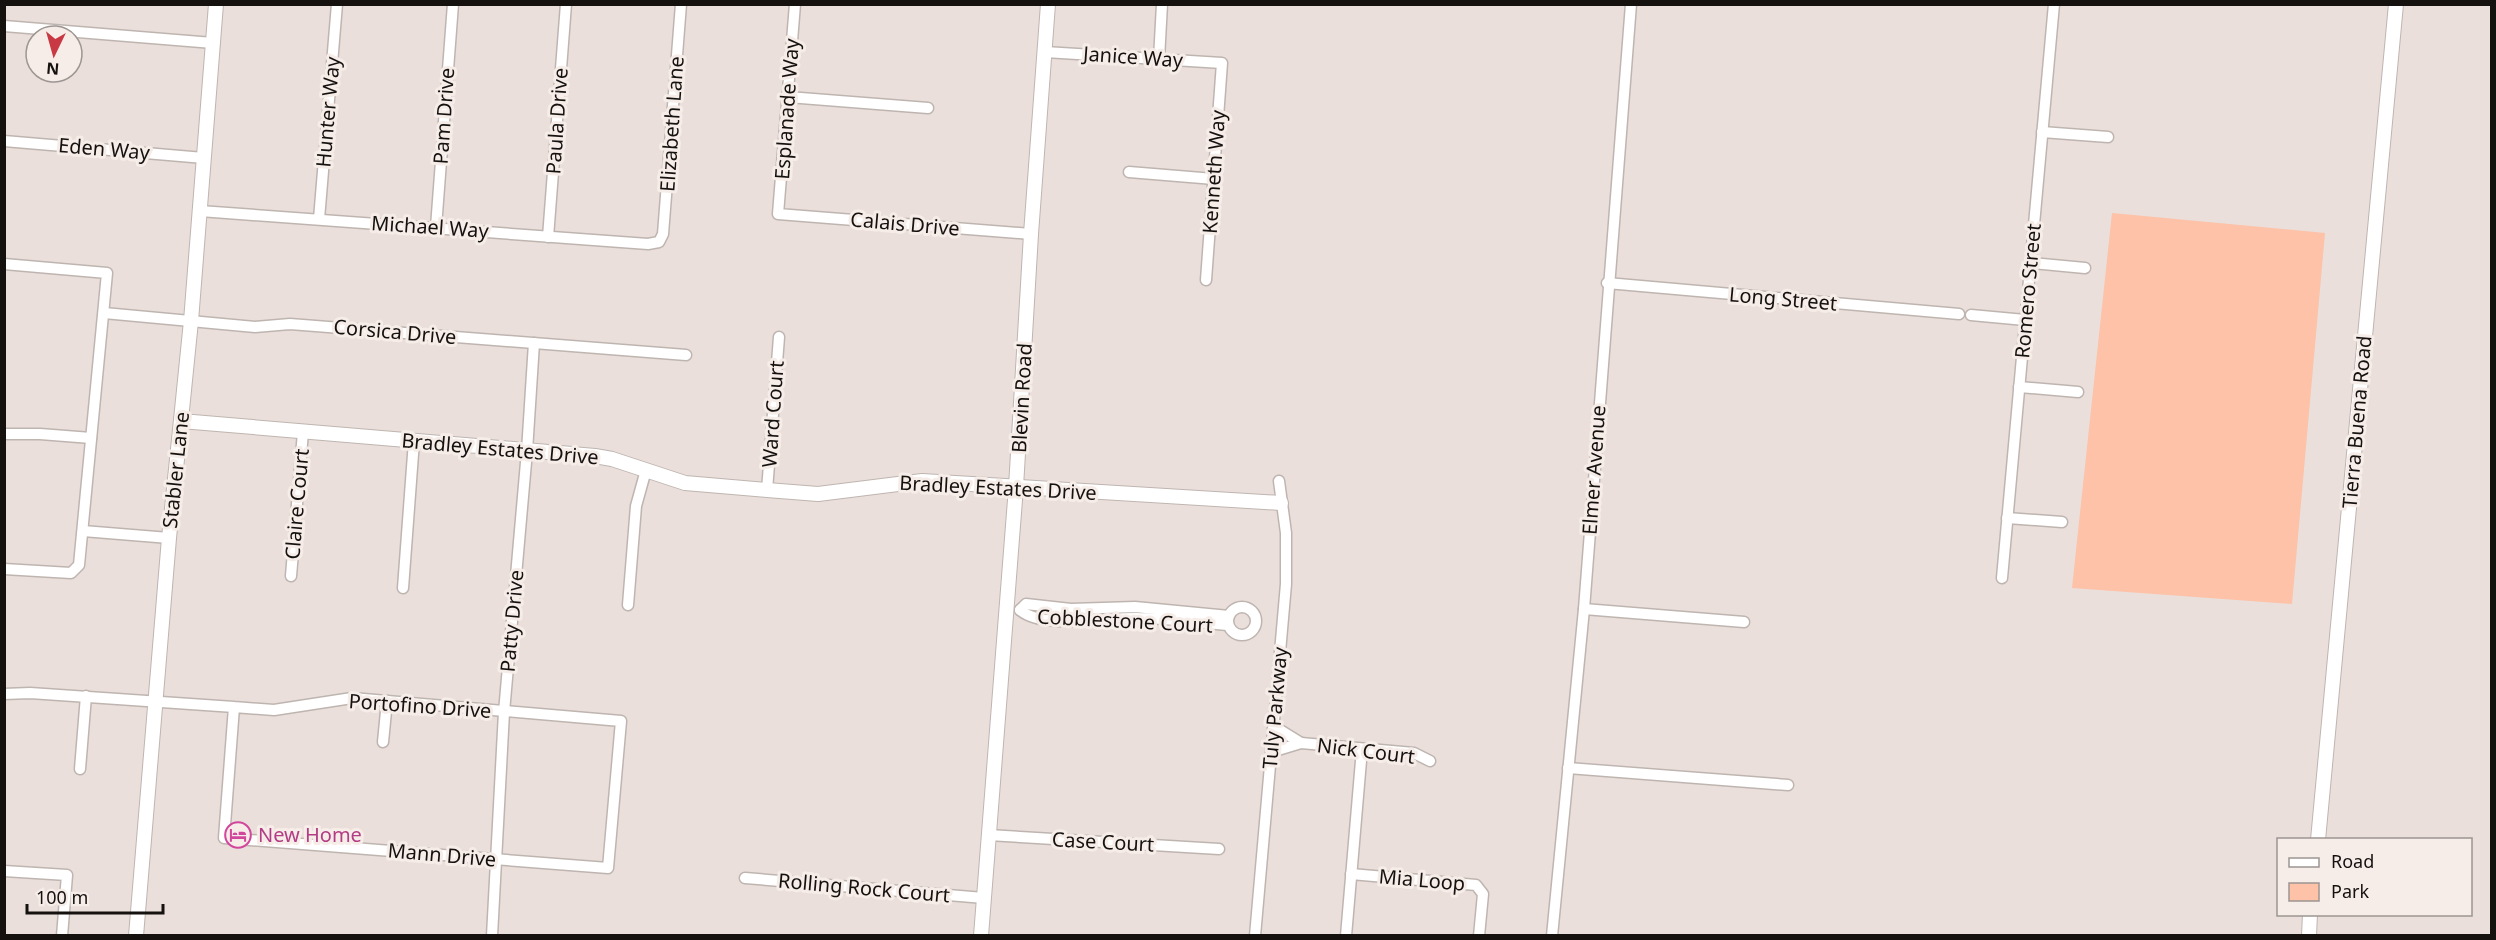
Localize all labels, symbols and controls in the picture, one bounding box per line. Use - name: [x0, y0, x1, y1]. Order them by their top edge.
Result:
- north arrow: [24, 24, 84, 84]
- street label: Esplanade Way: [768, 37, 805, 180]
- street label: Janice Way: [1080, 39, 1185, 74]
- street label: Hunter Way: [309, 55, 346, 168]
- street label: Elizabeth Lane: [653, 55, 690, 193]
- text: N: [45, 57, 60, 80]
- street label: Pam Drive: [427, 67, 460, 165]
- street label: Paula Drive: [539, 67, 574, 175]
- street label: Kenneth Way: [1196, 108, 1231, 235]
- street label: Eden Way: [57, 131, 152, 166]
- street label: Calais Drive: [849, 205, 961, 242]
- street label: Michael Way: [370, 209, 490, 244]
- street label: Romero Street: [2008, 222, 2047, 360]
- street label: Long Street: [1728, 280, 1838, 317]
- street label: Corsica Drive: [332, 313, 458, 350]
- street label: Tierra Buena Road: [2335, 334, 2378, 510]
- street label: Blevin Road: [1005, 342, 1038, 454]
- street label: Ward Court: [755, 359, 790, 468]
- street label: Elmer Avenue: [1576, 404, 1612, 536]
- street label: Stabler Lane: [156, 410, 195, 530]
- street label: Bradley Estates Drive: [400, 426, 600, 471]
- street label: Claire Court: [278, 447, 315, 560]
- street label: Bradley Estates Drive: [899, 469, 1097, 506]
- street label: Patty Drive: [494, 569, 529, 673]
- street label: Cobblestone Court: [1036, 602, 1214, 639]
- street label: Tuly Parkway: [1256, 645, 1293, 770]
- street label: Portofino Drive: [348, 687, 492, 724]
- street label: Nick Court: [1316, 731, 1417, 770]
- hotel icon: New Home: [223, 820, 253, 850]
- place label: New Home: [258, 821, 362, 848]
- street label: Case Court: [1051, 825, 1155, 858]
- street label: Mann Drive: [387, 836, 497, 873]
- legend: [2277, 838, 2472, 916]
- text: Road: [2331, 849, 2374, 873]
- street label: Mia Loop: [1378, 862, 1466, 897]
- street label: Rolling Rock Court: [777, 867, 951, 908]
- scale bar: [27, 877, 164, 915]
- text: Park: [2331, 879, 2369, 903]
- text: 100 m: [36, 885, 88, 909]

